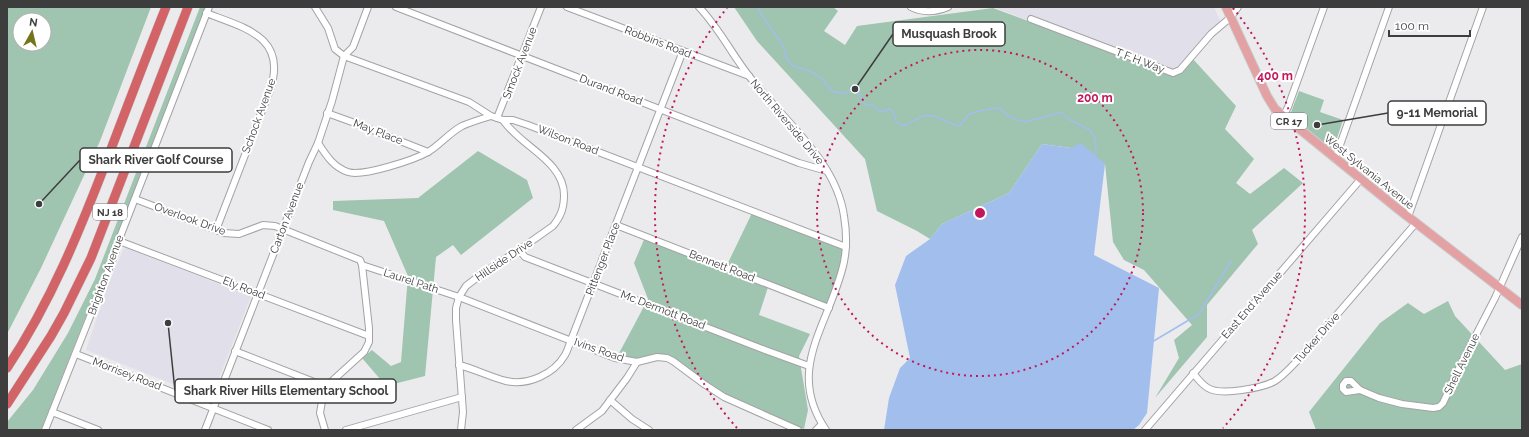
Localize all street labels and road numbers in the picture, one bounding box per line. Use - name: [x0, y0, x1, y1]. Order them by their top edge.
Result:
- street label: Robbins Road: [623, 23, 693, 61]
- street label: Smock Avenue: [500, 25, 540, 101]
- street label: T F H Way: [1114, 46, 1166, 76]
- street label: Durand Road: [578, 72, 645, 108]
- street label: Schock Avenue: [239, 76, 279, 155]
- street label: North Riverside Drive: [748, 77, 827, 168]
- road number: CR 17: [1271, 113, 1307, 129]
- street label: May Place: [351, 117, 405, 148]
- street label: Wilson Road: [536, 122, 601, 158]
- street label: West Sylvania Avenue: [1321, 132, 1417, 213]
- street label: Carton Avenue: [267, 180, 307, 255]
- street label: Overlook Drive: [152, 200, 228, 238]
- road number: NJ 18: [93, 204, 127, 220]
- street label: Pittenger Place: [583, 220, 623, 297]
- street label: Brighton Avenue: [85, 233, 127, 317]
- street label: Hillside Drive: [473, 236, 536, 284]
- street label: Bennett Road: [687, 247, 757, 285]
- street label: Laurel Path: [382, 266, 440, 296]
- street label: East End Avenue: [1219, 268, 1285, 342]
- street label: Ely Road: [221, 274, 267, 302]
- street label: Mc Dermott Road: [619, 288, 707, 332]
- street label: Tucker Drive: [1291, 310, 1343, 366]
- street label: Shell Avenue: [1442, 331, 1483, 397]
- street label: Ivins Road: [572, 335, 626, 365]
- street label: Morrisey Road: [91, 355, 163, 393]

